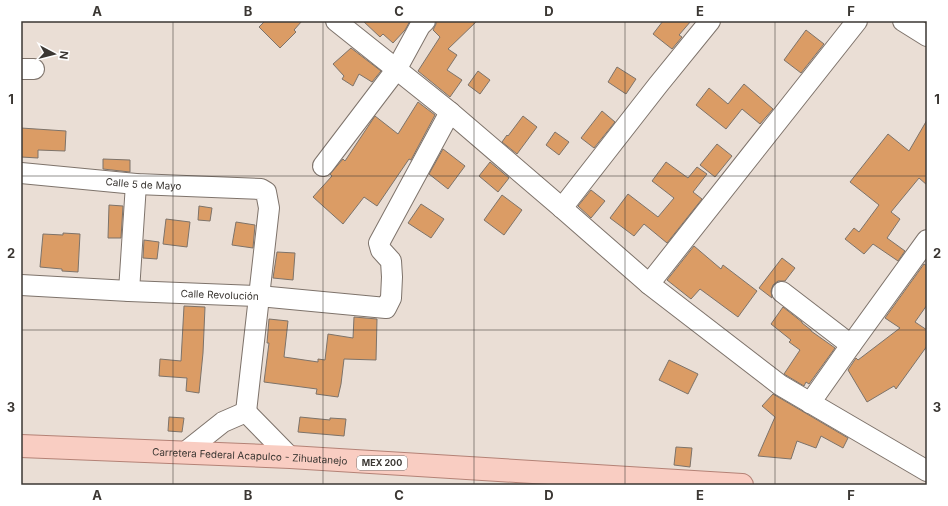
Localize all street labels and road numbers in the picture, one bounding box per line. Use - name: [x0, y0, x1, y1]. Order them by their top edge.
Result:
- street label: Calle 5 de Mayo: [105, 175, 182, 192]
- street label: Calle Revolución: [180, 287, 259, 302]
- street label: Carretera Federal Acapulco - Zihuatanejo: [152, 445, 348, 467]
- road number: MEX 200: [357, 456, 407, 470]

